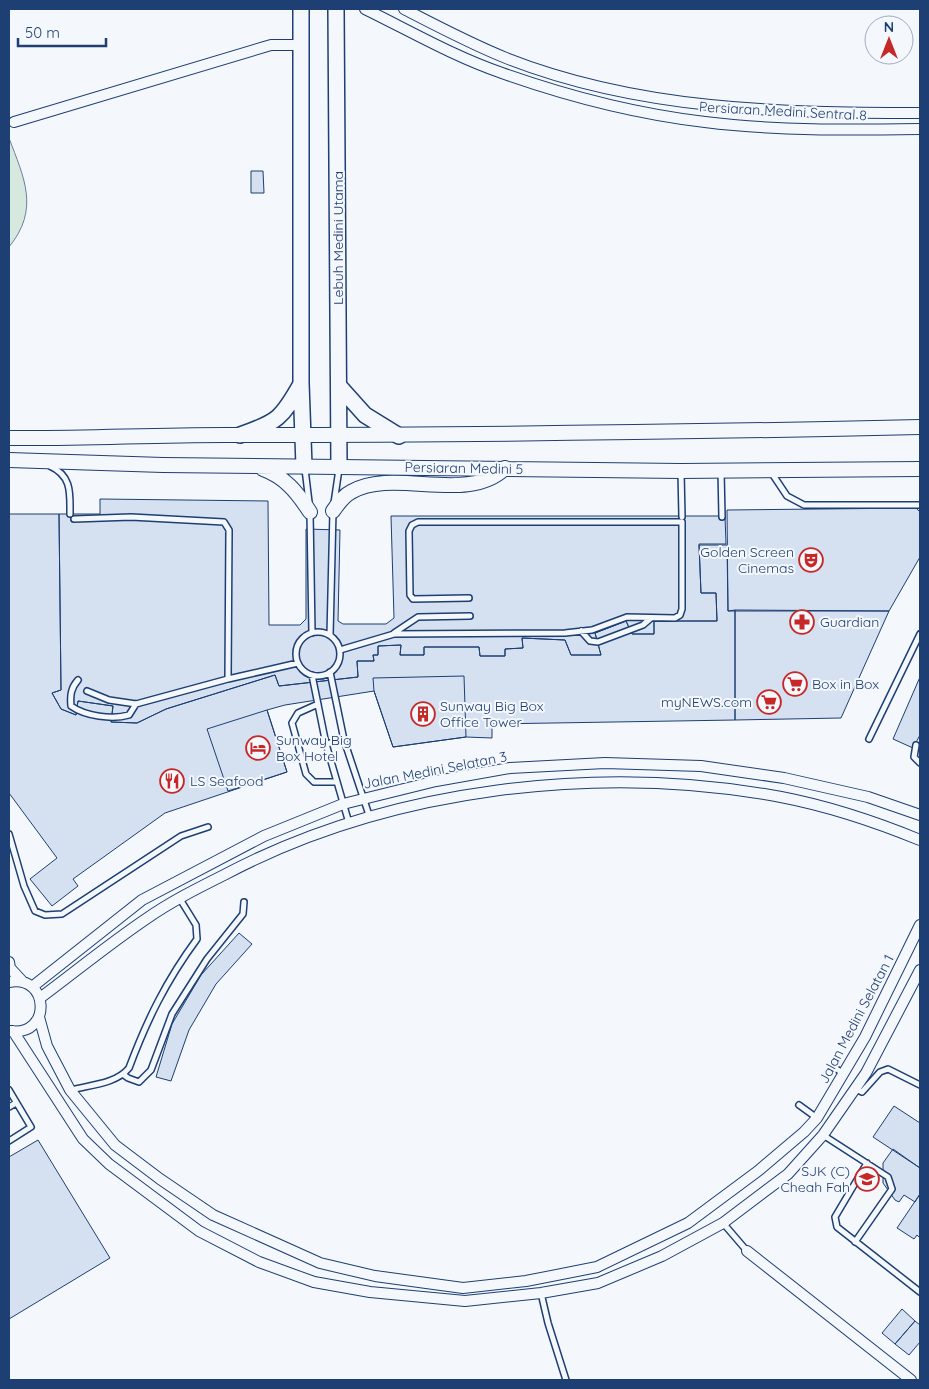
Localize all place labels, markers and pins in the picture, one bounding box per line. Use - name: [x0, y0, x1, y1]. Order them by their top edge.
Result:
- place label: Golden Screen Cinemas: [700, 543, 794, 577]
- theatre icon: Golden Screen Cinemas: [798, 547, 824, 573]
- pharmacy icon: Guardian: [789, 609, 815, 635]
- place label: Guardian: [820, 613, 879, 631]
- supermarket icon: Box in Box: [782, 671, 808, 697]
- place label: Box in Box: [812, 675, 879, 693]
- supermarket icon: myNEWS.com: [756, 689, 782, 715]
- place label: myNEWS.com: [661, 693, 752, 711]
- place label: Sunway Big Box Office Tower: [440, 697, 544, 731]
- building icon: Sunway Big Box Office Tower: [410, 701, 436, 727]
- place label: Sunway Big Box Hotel: [276, 731, 352, 765]
- hotel icon: Sunway Big Box Hotel: [245, 735, 271, 761]
- restaurant icon: LS Seafood: [159, 768, 185, 794]
- place label: LS Seafood: [190, 772, 263, 790]
- place label: SJK (C) Cheah Fah: [781, 1162, 850, 1196]
- school or university icon: SJK (C) Cheah Fah: [854, 1166, 880, 1192]

